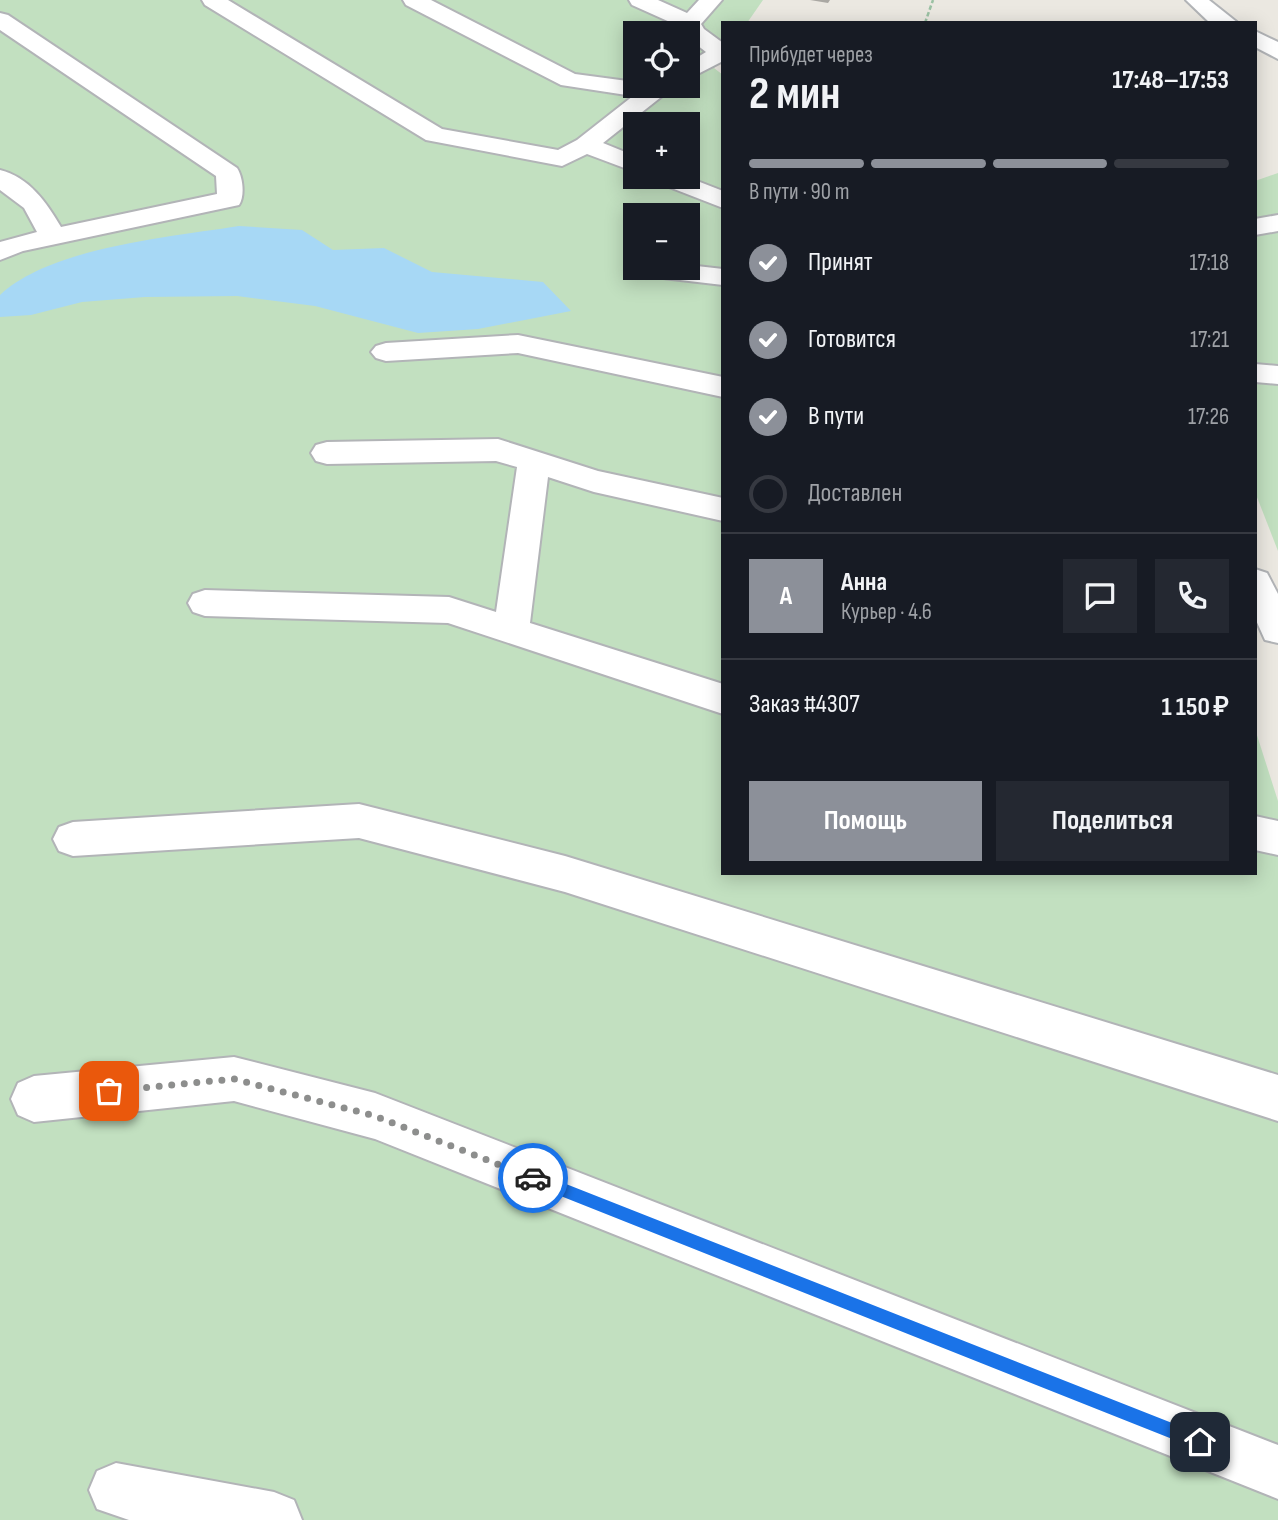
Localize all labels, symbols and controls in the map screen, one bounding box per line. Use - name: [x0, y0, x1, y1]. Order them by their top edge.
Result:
- map controls: [623, 21, 700, 280]
- button: locate: [623, 21, 700, 98]
- text: Прибудет через: [749, 41, 873, 69]
- text: 17:48–17:53: [1112, 65, 1229, 96]
- text: 2 мин: [749, 67, 840, 122]
- button: +: [623, 112, 700, 189]
- text: В пути · 90 m: [749, 178, 850, 206]
- button: −: [623, 203, 700, 280]
- icon: check: [749, 244, 787, 282]
- text: Принят: [808, 247, 873, 278]
- text: 17:18: [1189, 249, 1229, 277]
- icon: check: [749, 321, 787, 359]
- text: Готовится: [808, 324, 896, 355]
- text: 17:21: [1190, 326, 1229, 354]
- icon: check: [749, 398, 787, 436]
- text: В пути: [808, 401, 864, 432]
- text: 17:26: [1188, 403, 1229, 431]
- text: Доставлен: [808, 478, 902, 509]
- button: chat: [1063, 559, 1137, 633]
- button: phone: [1155, 559, 1229, 633]
- text: Анна: [841, 567, 887, 598]
- text: А: [780, 581, 792, 612]
- text: Курьер · 4.6: [841, 598, 932, 626]
- text: Заказ #4307: [749, 689, 860, 720]
- text: 1 150 ₽: [1162, 692, 1229, 723]
- button: Помощь: [749, 781, 982, 861]
- button: Поделиться: [996, 781, 1229, 861]
- pin: [79, 1061, 139, 1121]
- icon: bag: [90, 1072, 128, 1110]
- courier: [498, 1143, 568, 1213]
- icon: car: [514, 1159, 552, 1197]
- pin: [1170, 1412, 1230, 1472]
- icon: home: [1181, 1423, 1219, 1461]

